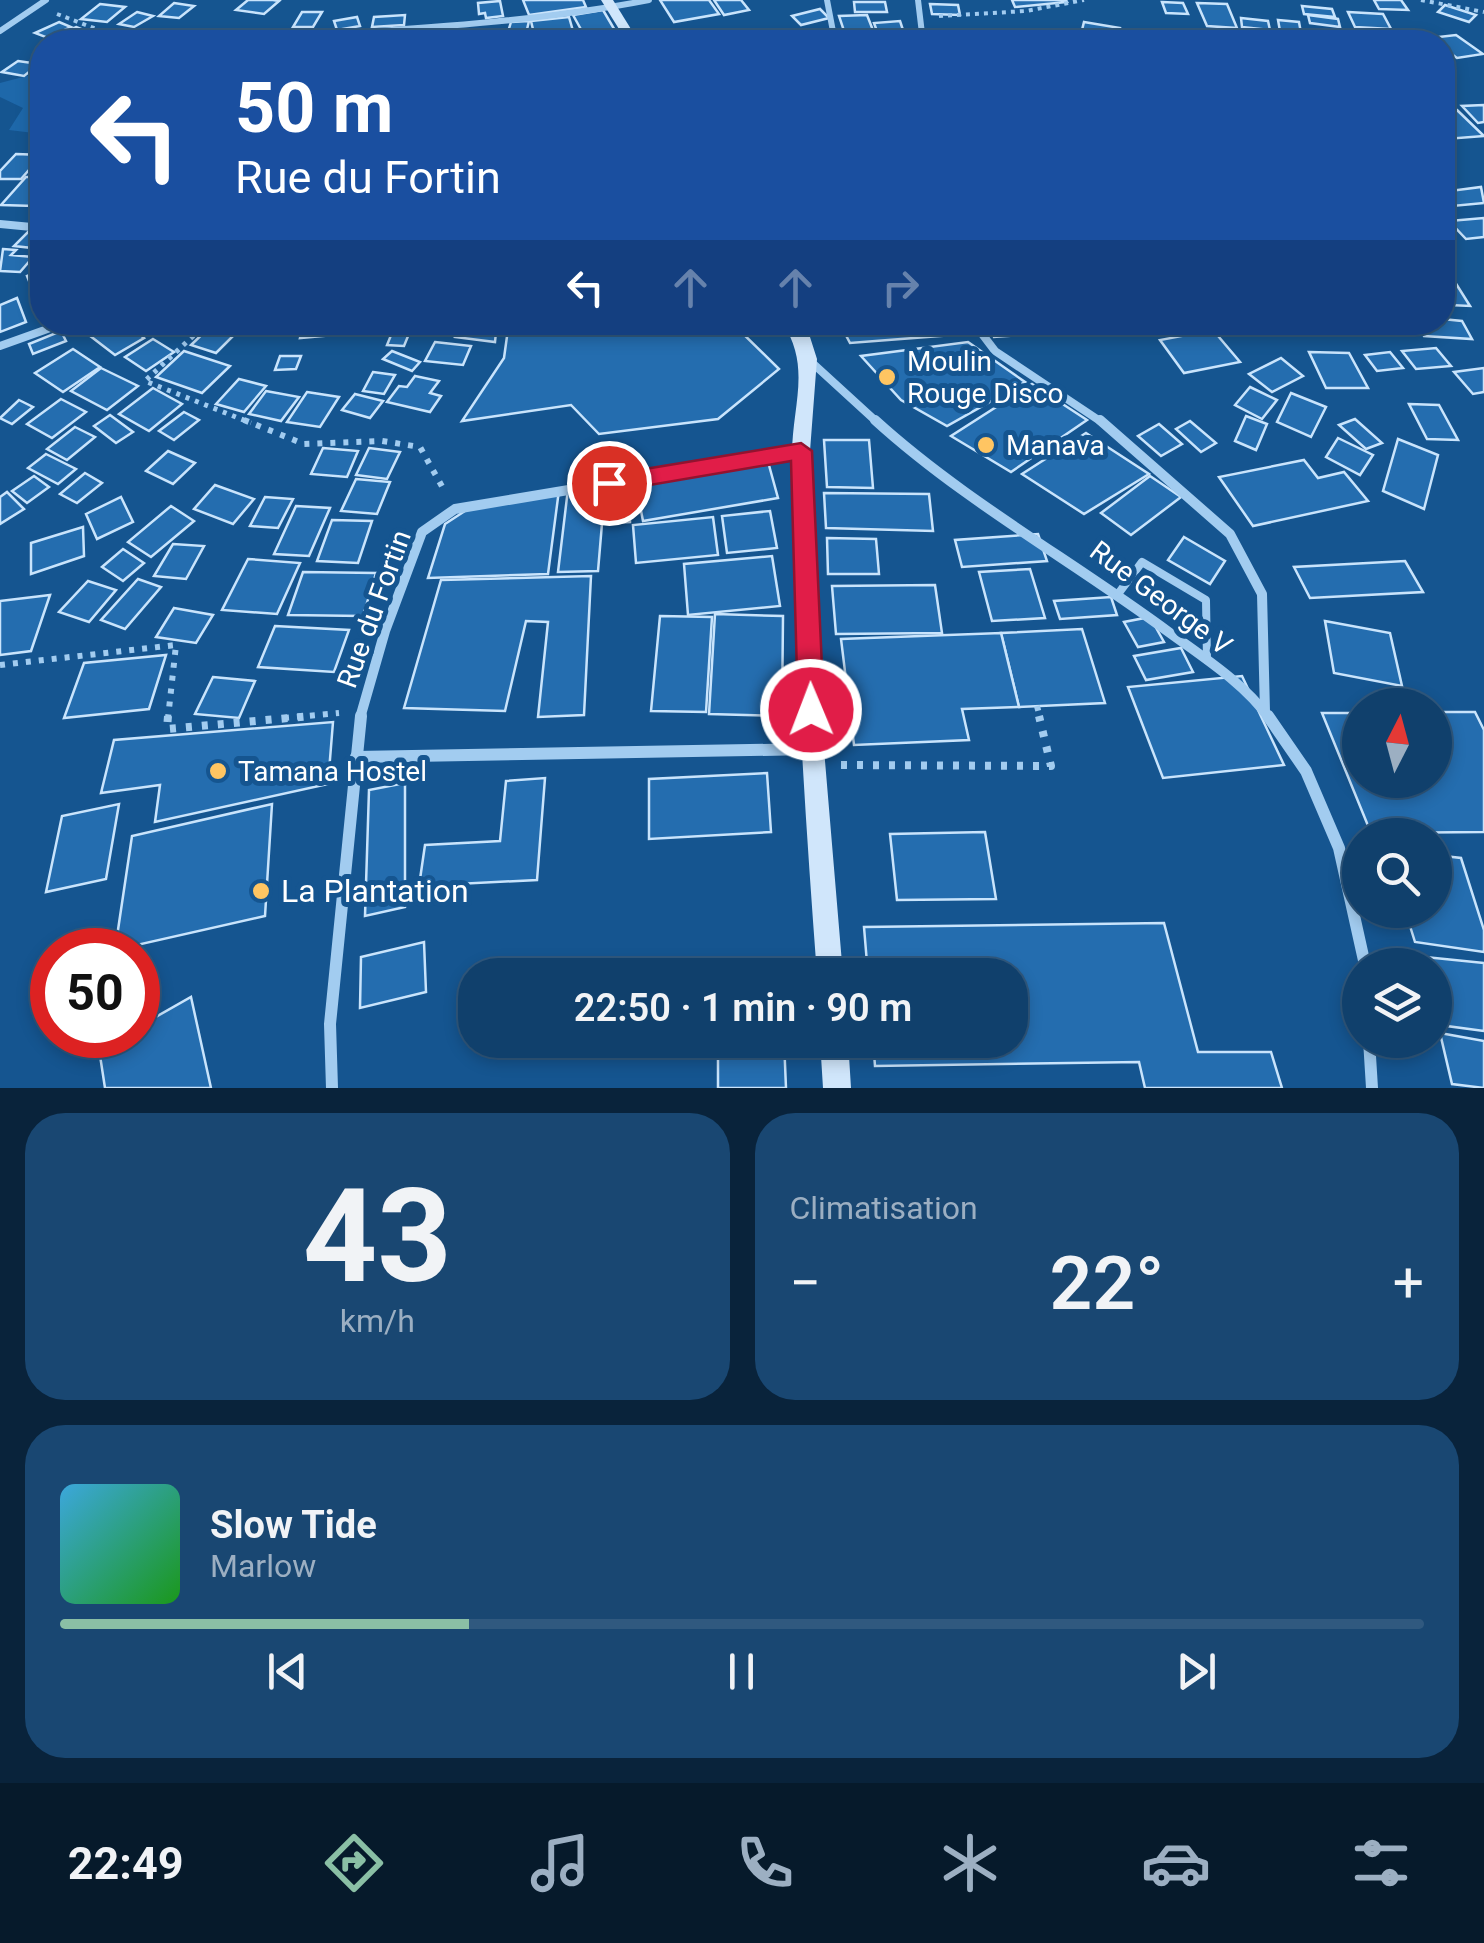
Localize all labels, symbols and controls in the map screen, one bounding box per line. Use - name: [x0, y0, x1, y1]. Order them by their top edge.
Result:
- text: 50 m: [235, 67, 393, 149]
- icon: left: [70, 70, 200, 200]
- text: Rue du Fortin: [235, 151, 501, 204]
- icon: left: [558, 260, 613, 315]
- icon: ahead: [663, 260, 718, 315]
- icon: ahead: [768, 260, 823, 315]
- icon: right: [873, 260, 928, 315]
- place label: Moulin Rouge Disco: [907, 345, 1063, 410]
- marker: Moulin Rouge Disco: [876, 366, 898, 388]
- place label: Manava: [1006, 429, 1105, 462]
- marker: Manava: [975, 434, 997, 456]
- pin: [567, 441, 652, 526]
- icon: arrive: [582, 456, 637, 511]
- street label: Rue du Fortin: [330, 526, 418, 692]
- street label: Rue George V: [1084, 534, 1239, 662]
- position arrow: [759, 658, 863, 762]
- north arrow: [1342, 688, 1452, 798]
- map controls: [1342, 688, 1452, 1058]
- place label: Tamana Hostel: [238, 755, 427, 788]
- marker: Tamana Hostel: [207, 760, 229, 782]
- button: search: [1342, 818, 1452, 928]
- place label: La Plantation: [281, 872, 469, 910]
- marker: La Plantation: [250, 880, 272, 902]
- speed limit sign: 50: [30, 928, 160, 1058]
- button: layers: [1342, 948, 1452, 1058]
- text: 22:50 · 1 min · 90 m: [574, 986, 912, 1030]
- text: 43: [303, 1160, 452, 1313]
- text: Climatisation: [790, 1189, 978, 1227]
- text: 22°: [1050, 1239, 1164, 1327]
- text: −: [790, 1251, 821, 1315]
- text: +: [1393, 1251, 1424, 1315]
- text: km/h: [340, 1302, 415, 1340]
- text: Slow Tide: [210, 1503, 377, 1547]
- text: Marlow: [210, 1547, 316, 1585]
- icon: previous: [260, 1644, 315, 1699]
- icon: pause: [714, 1644, 769, 1699]
- icon: next: [1169, 1644, 1224, 1699]
- icon: directions: [319, 1828, 389, 1898]
- icon: music: [525, 1828, 595, 1898]
- icon: phone: [730, 1828, 800, 1898]
- icon: climate: [935, 1828, 1005, 1898]
- icon: car: [1141, 1828, 1211, 1898]
- icon: filters: [1346, 1828, 1416, 1898]
- text: 22:49: [68, 1837, 184, 1890]

